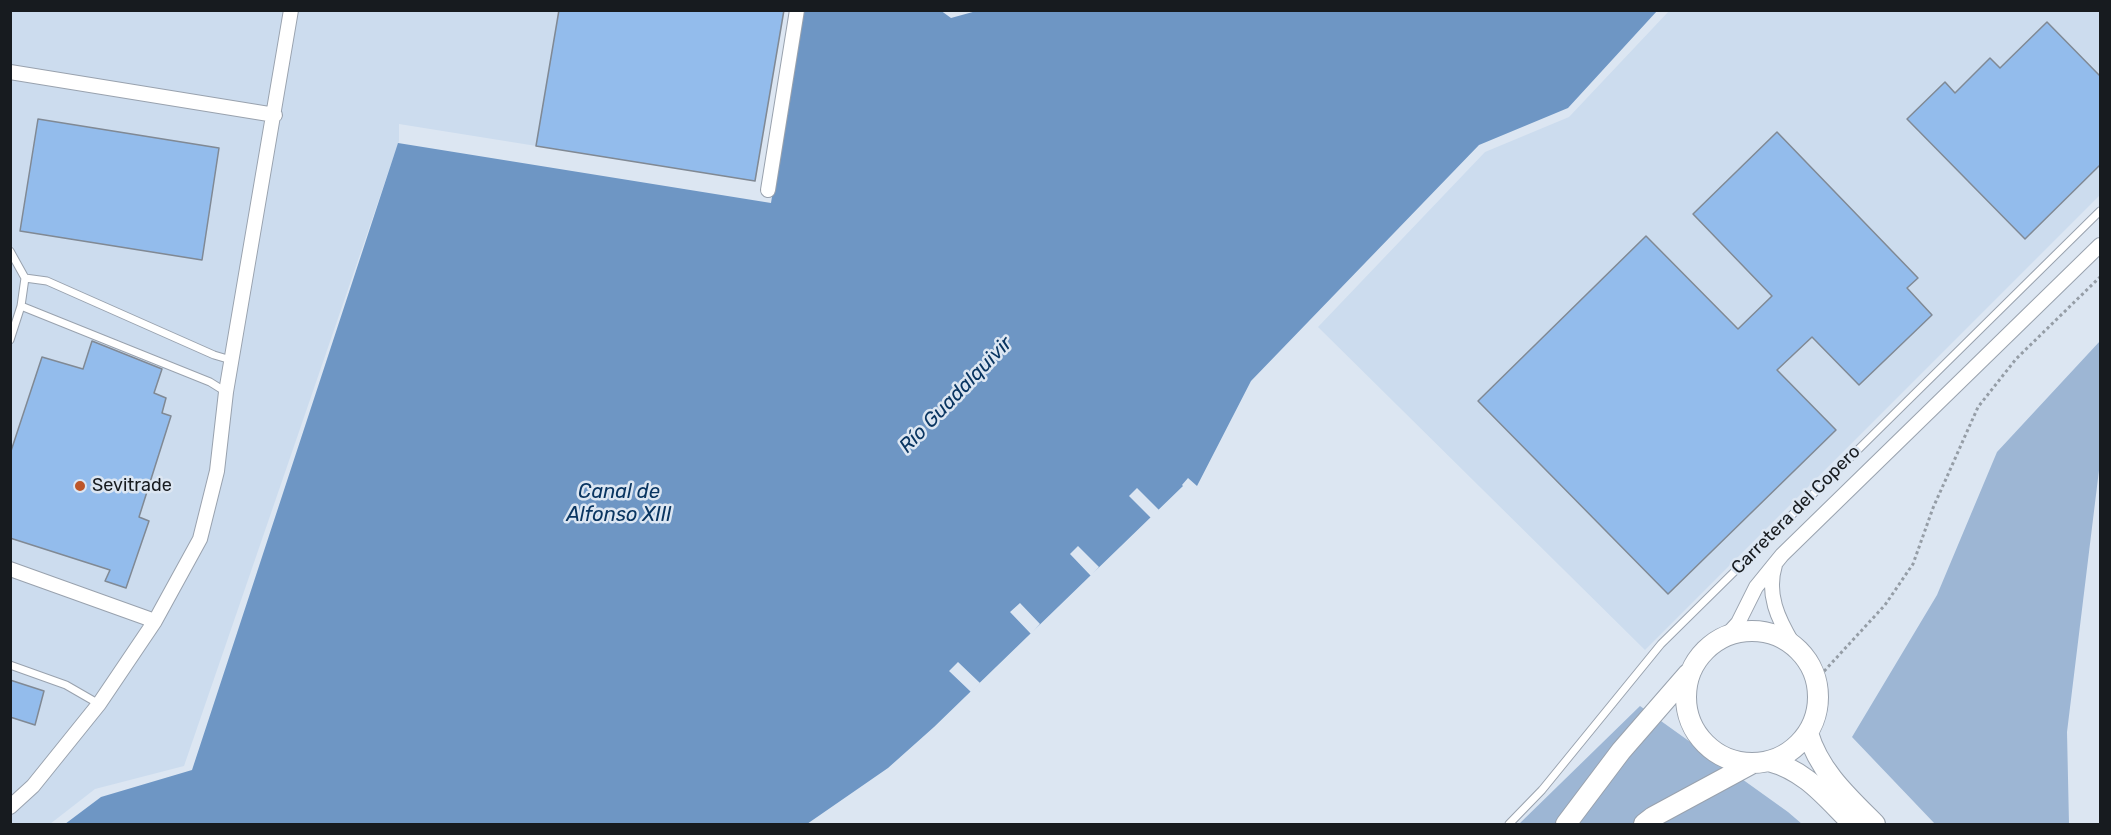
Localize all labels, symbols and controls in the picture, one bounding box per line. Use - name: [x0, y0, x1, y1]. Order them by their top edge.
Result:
- water label: Río Guadalquivir: [894, 332, 1018, 458]
- street label: Carretera del Copero: [1727, 441, 1865, 579]
- place label: Sevitrade: [92, 475, 172, 497]
- marker: Sevitrade: [73, 479, 87, 493]
- water label: Canal de Alfonso XIII: [566, 480, 672, 527]

